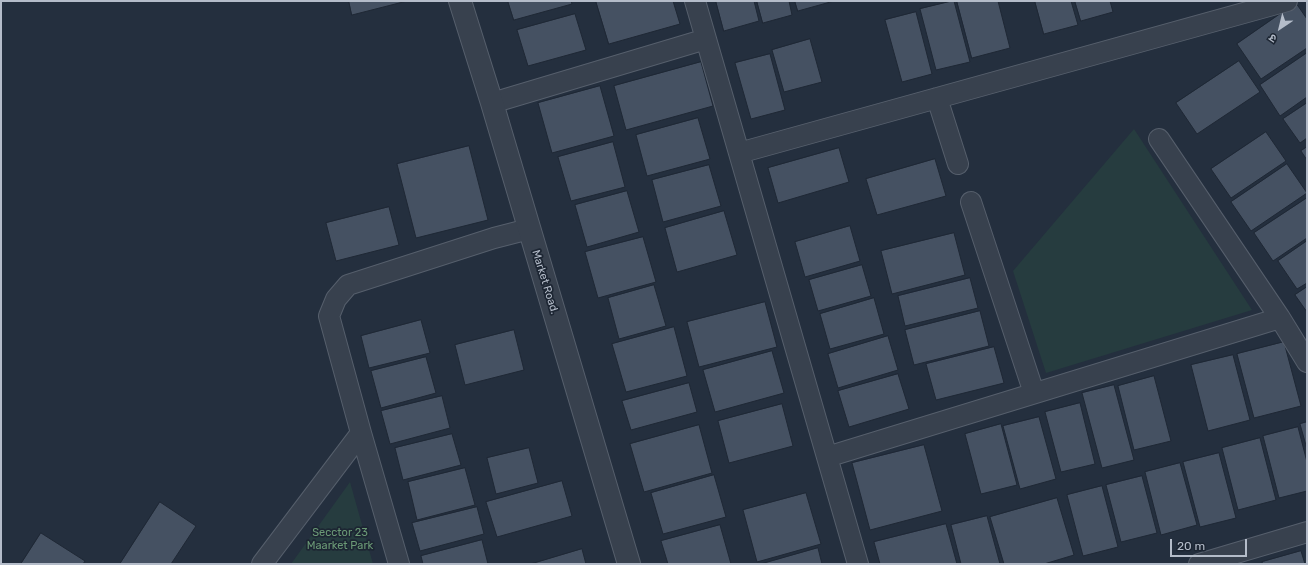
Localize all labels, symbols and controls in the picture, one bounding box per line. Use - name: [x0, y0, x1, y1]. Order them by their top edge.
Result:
- north arrow: [1260, 8, 1300, 48]
- text: उ: [1266, 31, 1279, 45]
- street label: Market Road.: [529, 248, 561, 316]
- park label: Secctor 23 Maarket Park: [307, 526, 373, 552]
- scale bar: [1172, 531, 1249, 557]
- text: 20 m: [1177, 539, 1205, 553]

